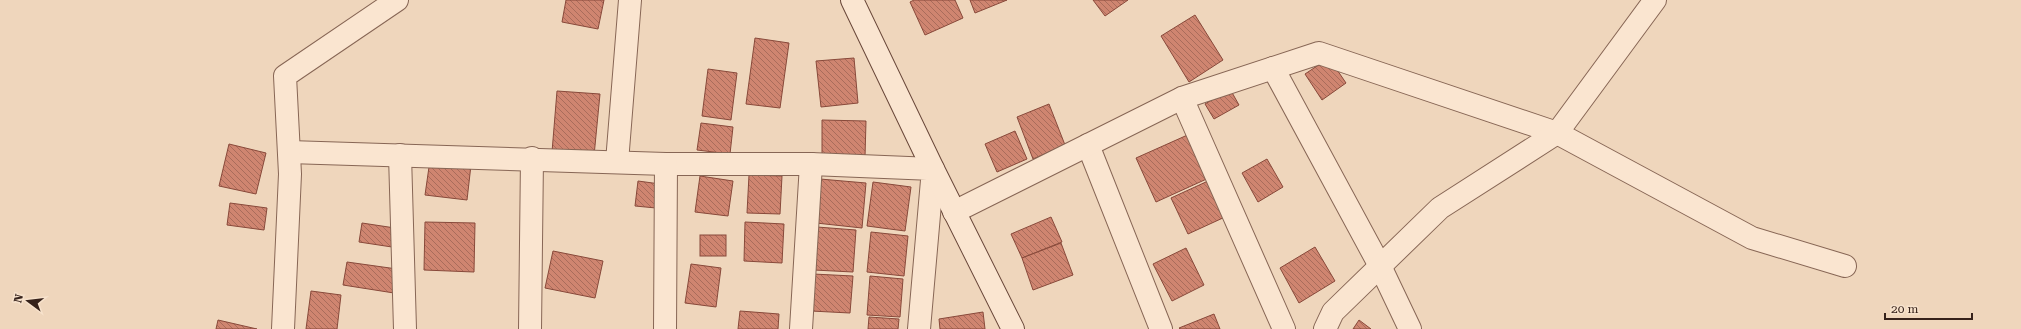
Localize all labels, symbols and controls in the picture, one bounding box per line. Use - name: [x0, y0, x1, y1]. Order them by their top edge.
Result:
- north arrow: [8, 281, 48, 321]
- text: N: [11, 292, 26, 304]
- scale bar: [1885, 295, 1972, 321]
- text: 20 m: [1891, 302, 1918, 316]

